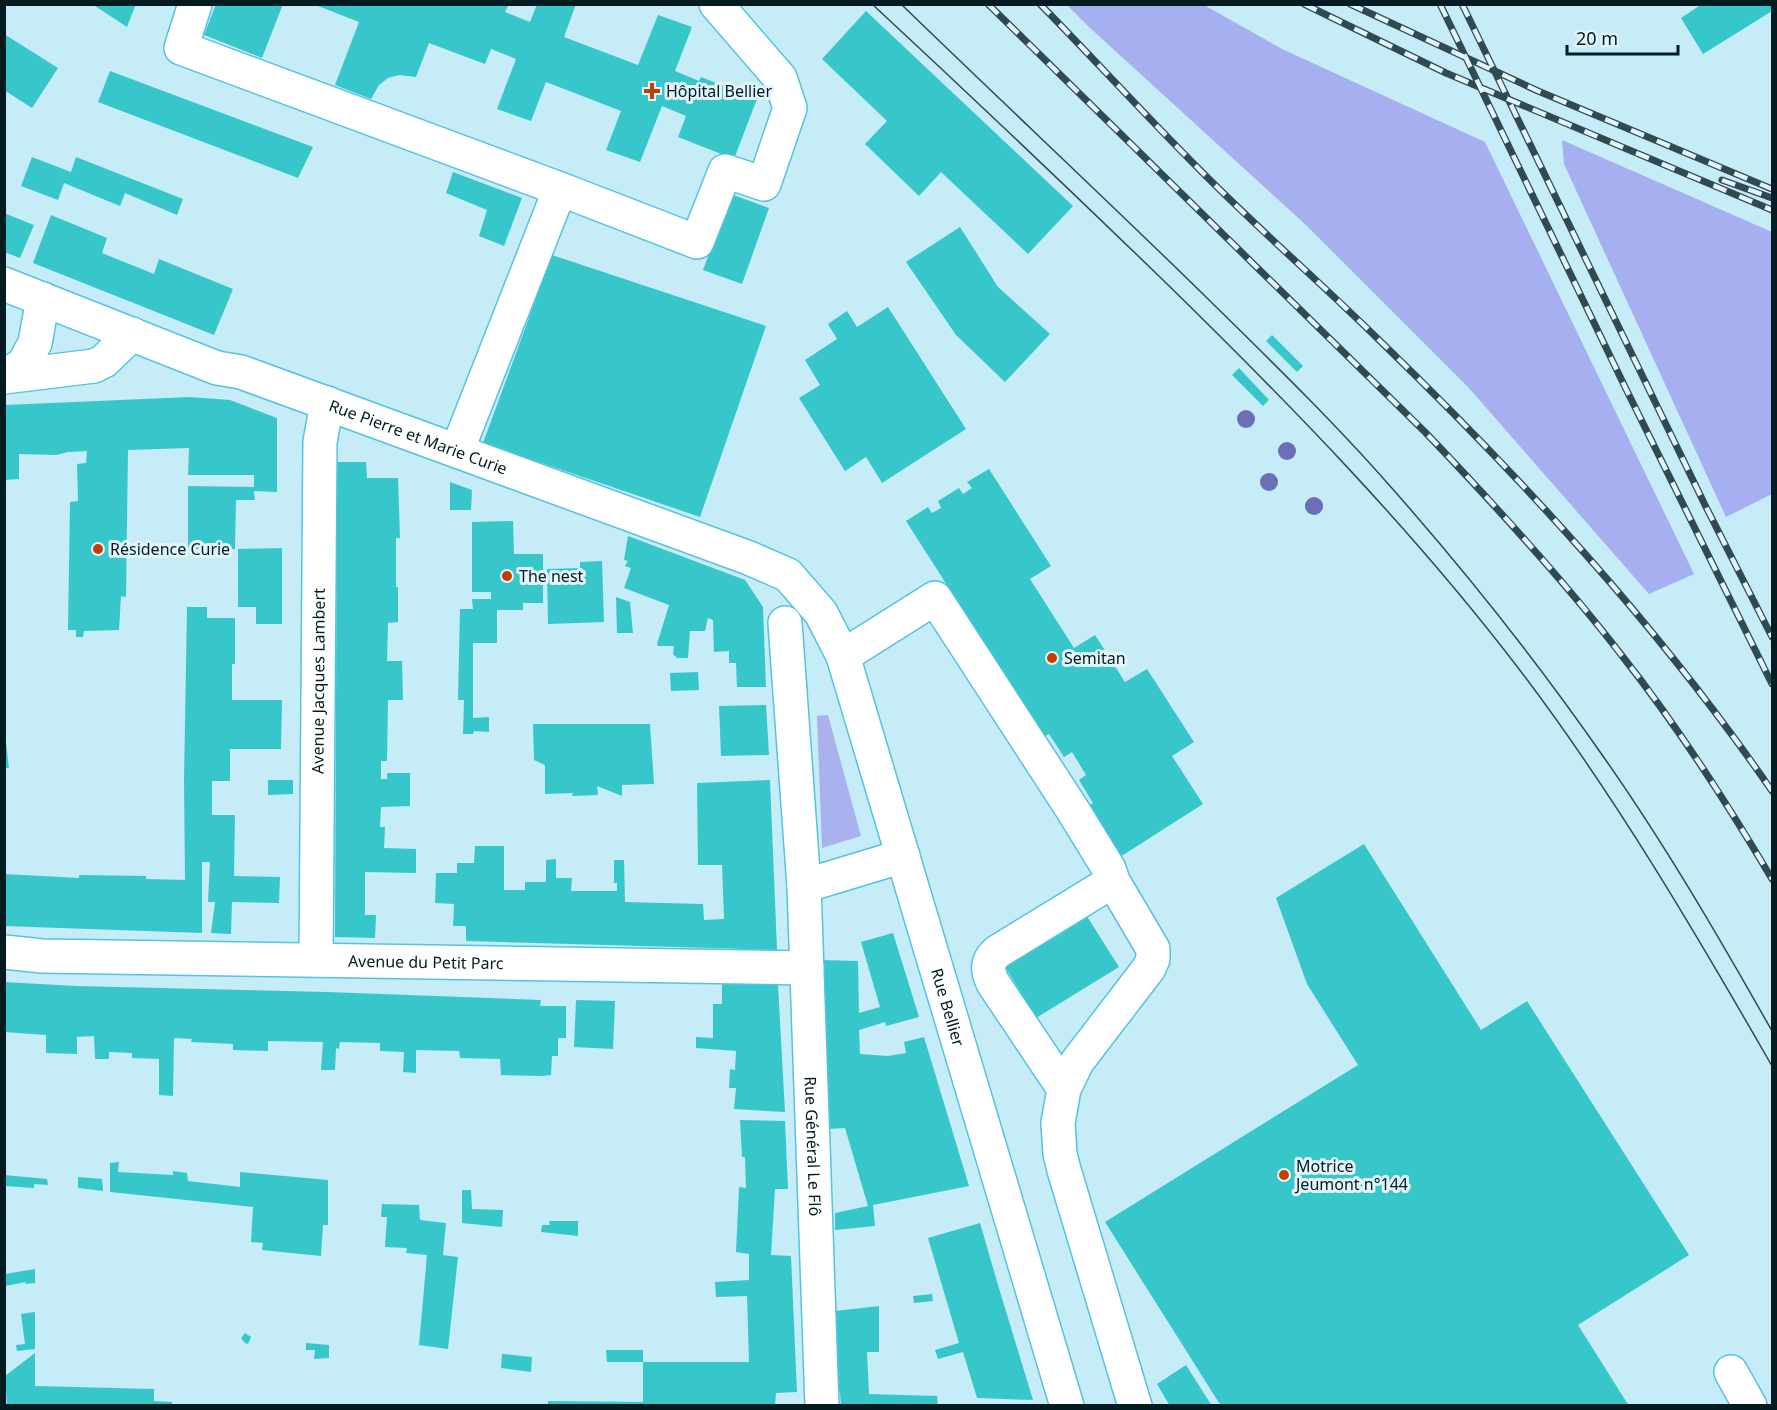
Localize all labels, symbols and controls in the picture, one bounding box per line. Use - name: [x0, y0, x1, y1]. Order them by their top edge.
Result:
- scale bar: [1567, 18, 1678, 56]
- text: 20 m: [1576, 26, 1618, 50]
- place label: Hôpital Bellier: [666, 80, 772, 102]
- marker: Hôpital Bellier: [643, 82, 661, 100]
- street label: Rue Pierre et Marie Curie: [326, 394, 510, 480]
- place label: Résidence Curie: [110, 538, 230, 560]
- marker: Résidence Curie: [91, 542, 105, 556]
- place label: The nest: [519, 565, 584, 587]
- marker: The nest: [500, 569, 514, 583]
- street label: Avenue Jacques Lambert: [306, 588, 330, 774]
- place label: Semitan: [1064, 647, 1126, 669]
- marker: Semitan: [1045, 651, 1059, 665]
- street label: Avenue du Petit Parc: [348, 950, 504, 974]
- street label: Rue Bellier: [926, 965, 970, 1049]
- street label: Rue Général Le Flô: [800, 1076, 826, 1216]
- place label: Motrice Jeumont n°144: [1294, 1155, 1408, 1195]
- marker: Motrice Jeumont n°144: [1277, 1168, 1291, 1182]

